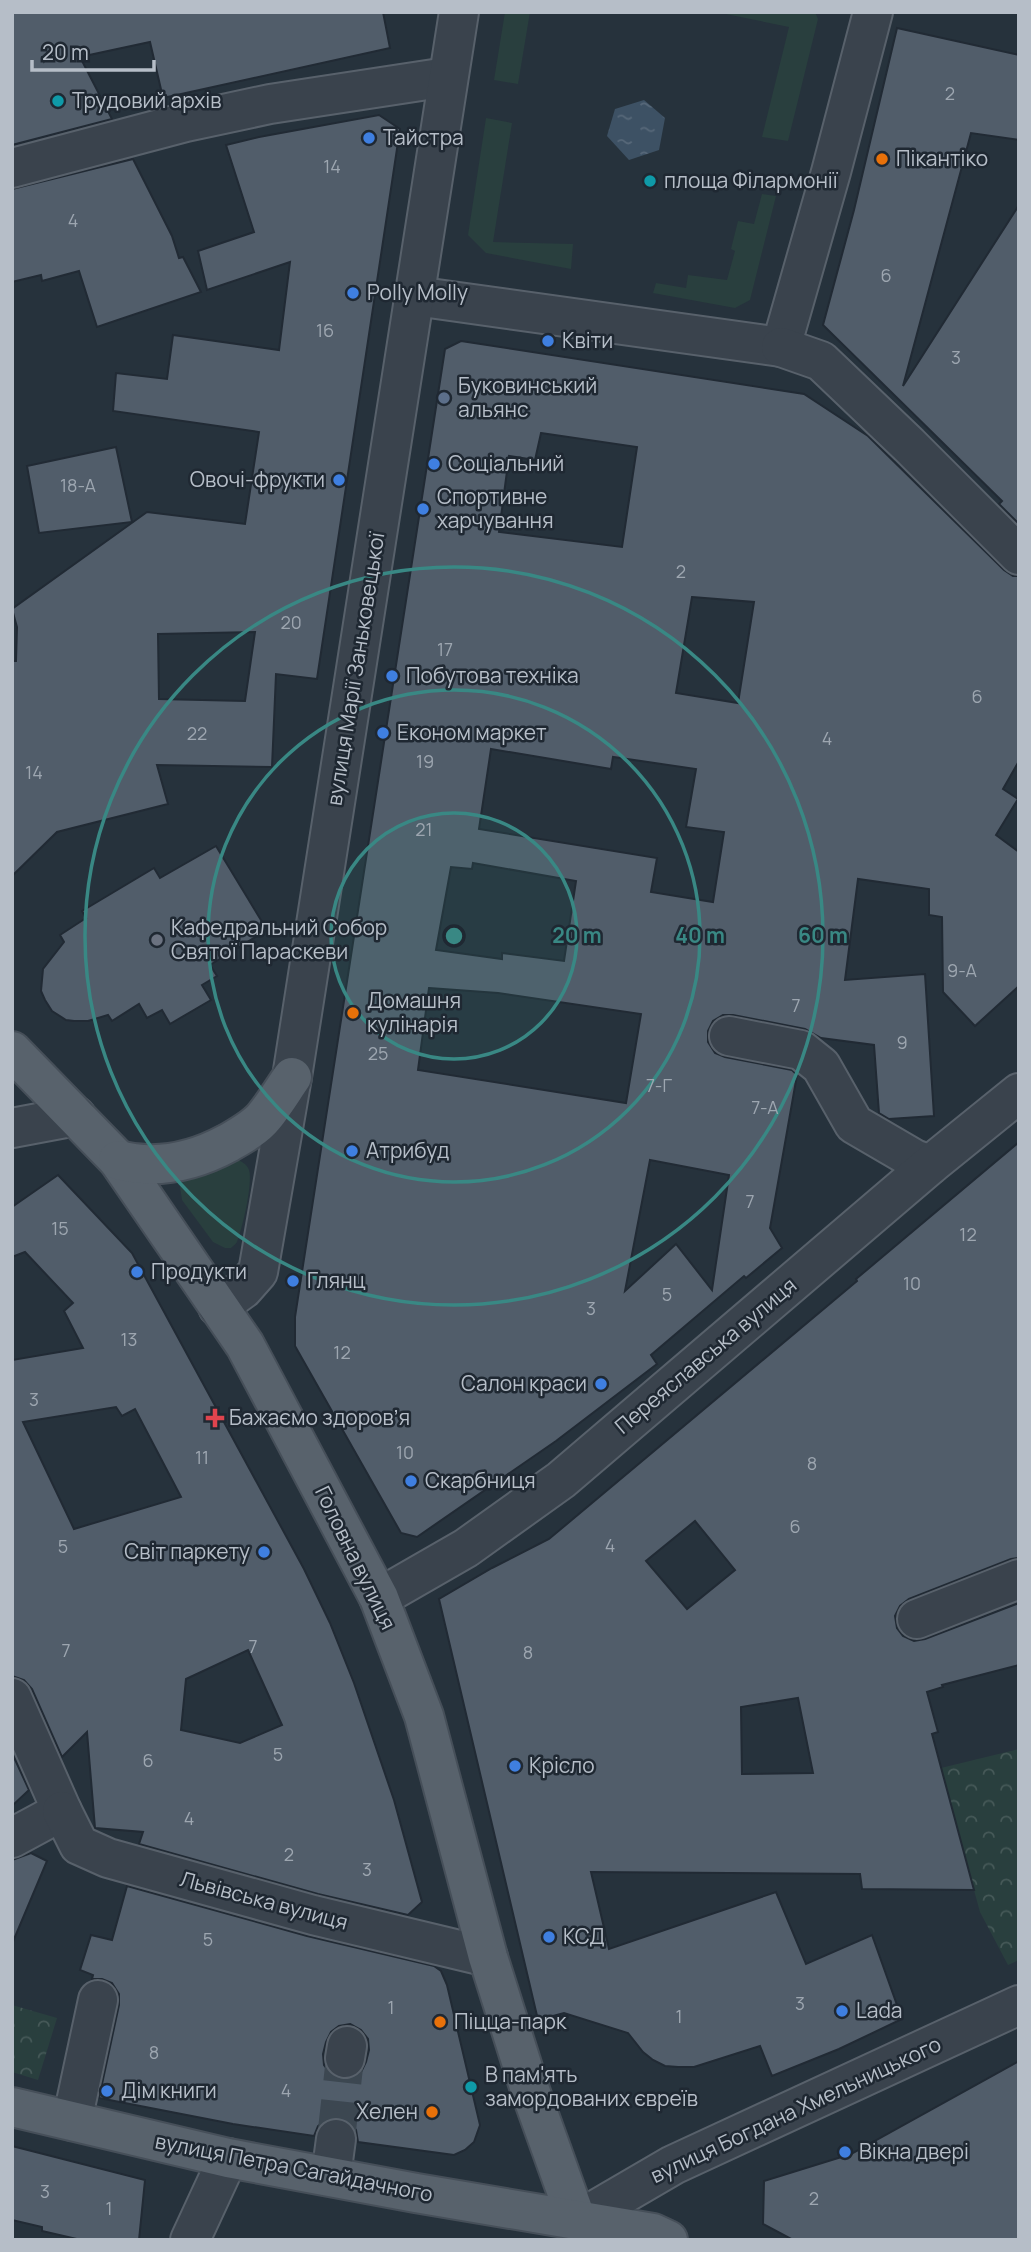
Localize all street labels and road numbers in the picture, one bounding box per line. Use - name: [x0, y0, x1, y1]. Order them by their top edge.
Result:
- street label: вулиця Марії Заньковецької: [320, 529, 391, 807]
- street label: Переяславська вулиця: [609, 1271, 802, 1440]
- street label: Головна вулиця: [309, 1481, 403, 1634]
- street label: Львівська вулиця: [177, 1864, 351, 1936]
- street label: вулиця Богдана Хмельницького: [646, 2029, 945, 2189]
- street label: вулиця Петра Сагайдачного: [153, 2126, 435, 2208]

